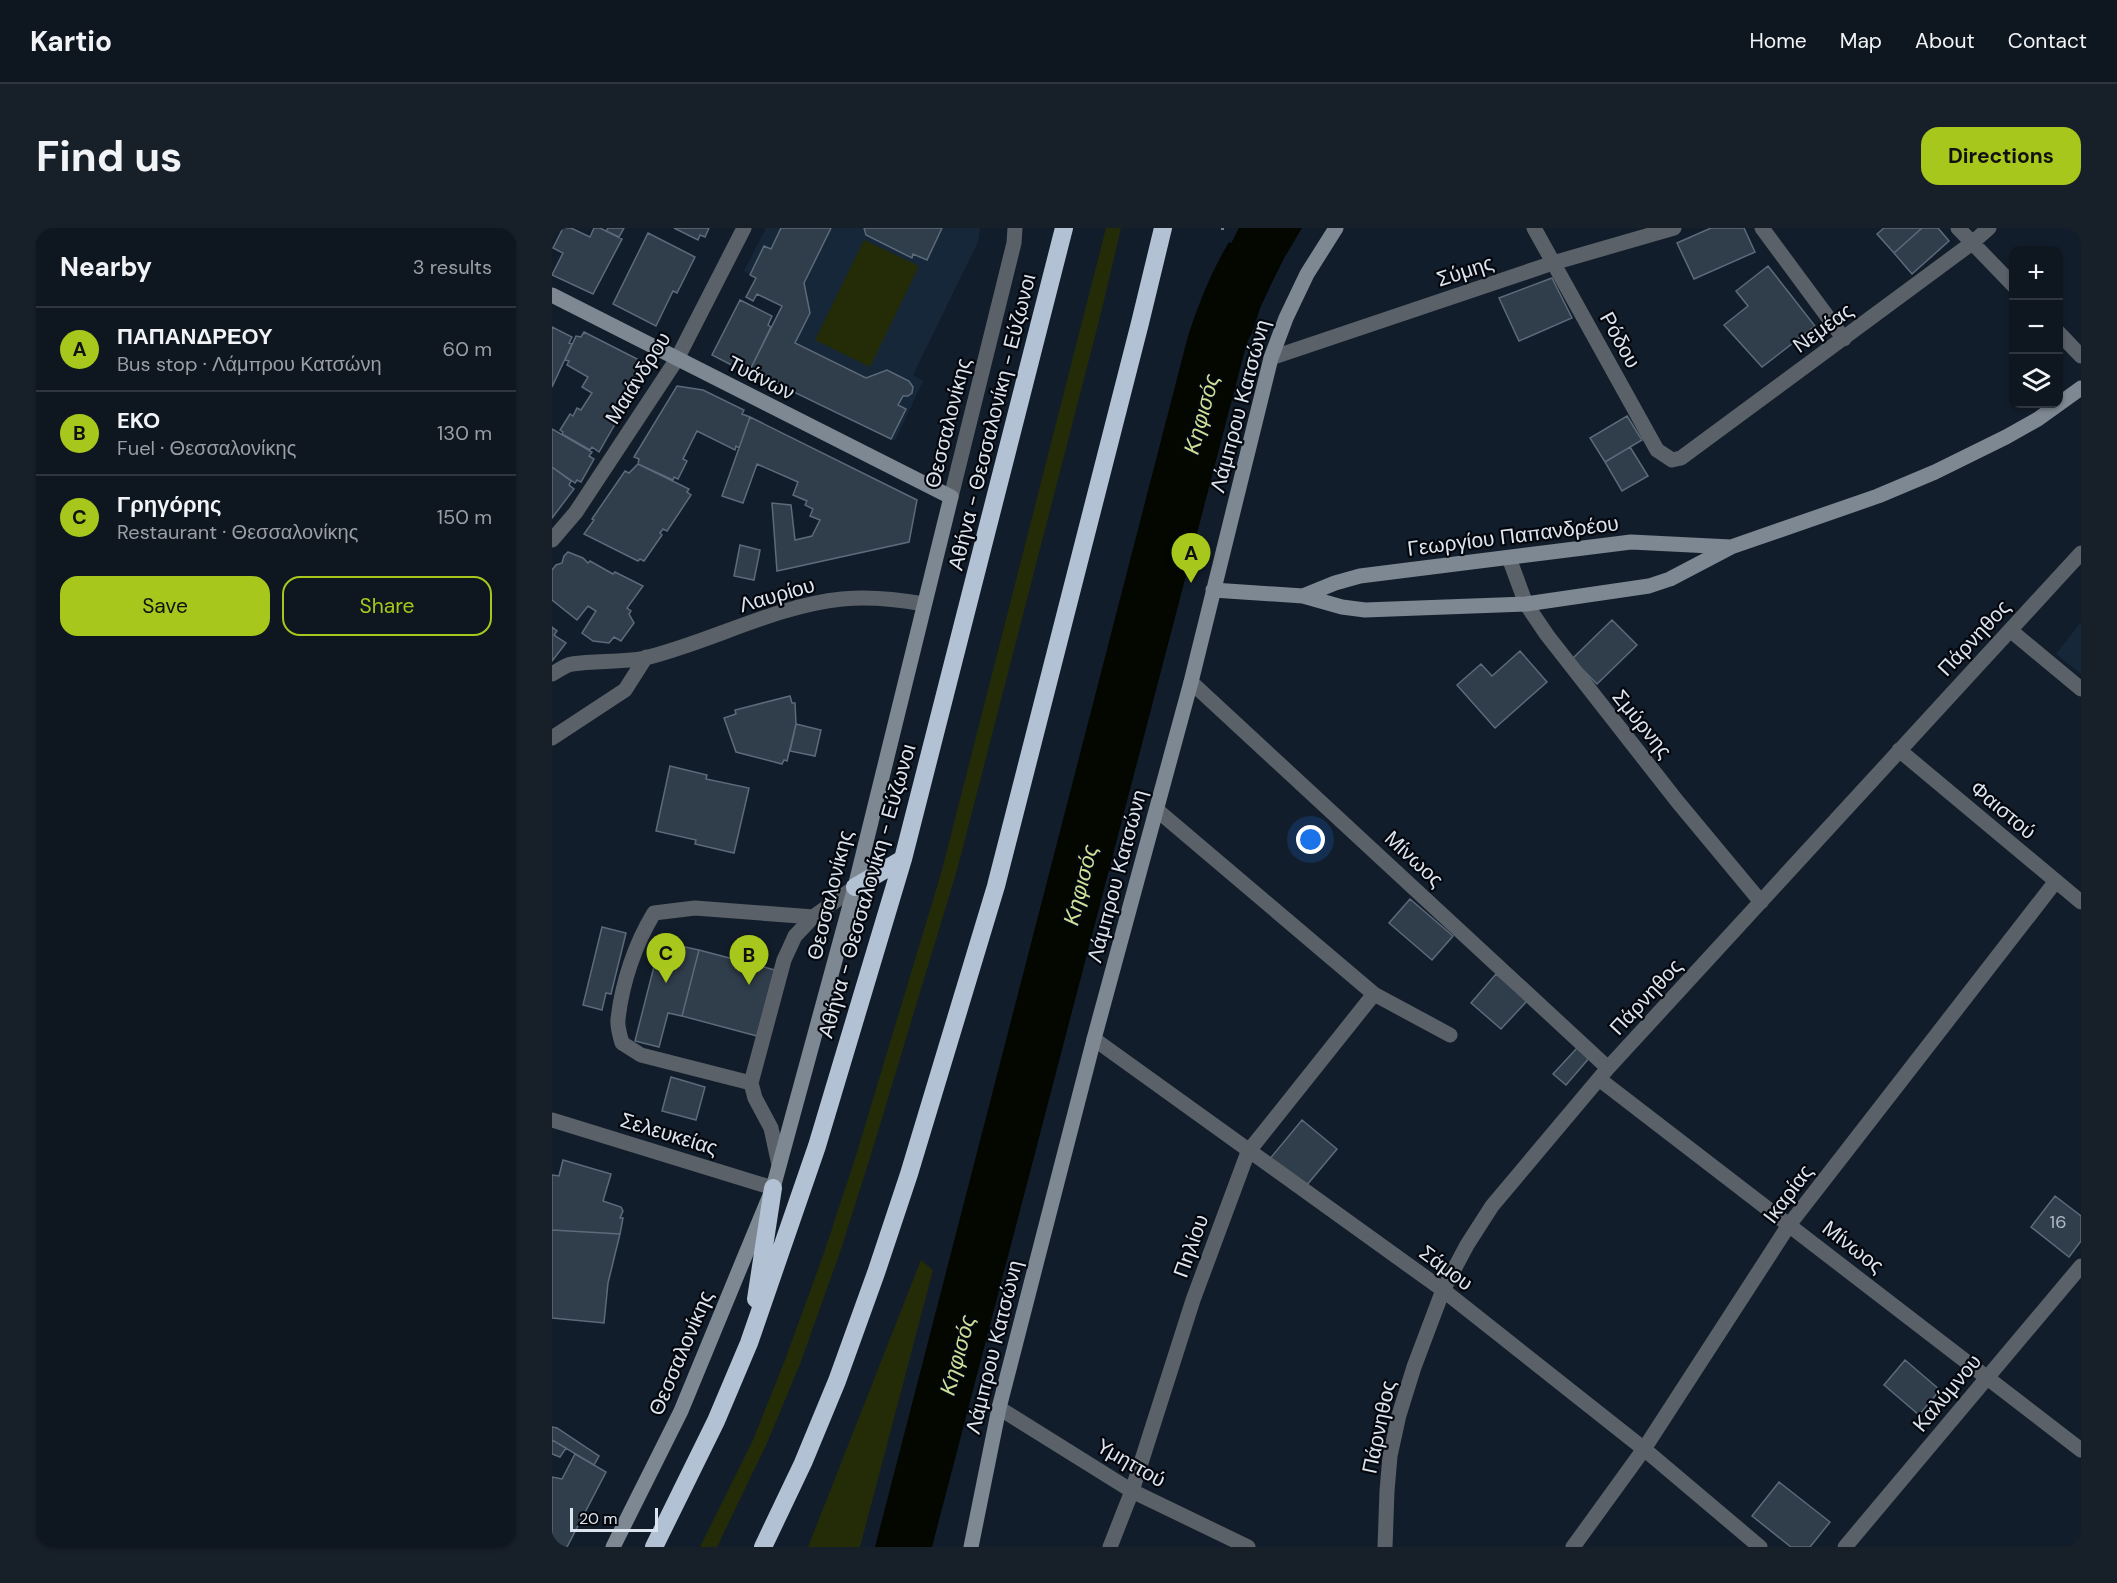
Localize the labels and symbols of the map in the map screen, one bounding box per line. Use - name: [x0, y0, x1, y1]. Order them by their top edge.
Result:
- street label: Σύμης: [1433, 249, 1497, 293]
- street label: Αθήνα - Θεσσαλονίκη - Εύζωνοι: [942, 271, 1043, 573]
- street label: Νεμέας: [1787, 297, 1859, 359]
- street label: Ρόδου: [1593, 307, 1647, 373]
- street label: Λάμπρου Κατσώνη: [1203, 316, 1277, 496]
- street label: Μαιάνδρου: [599, 327, 677, 429]
- street label: Τυάνων: [723, 349, 799, 407]
- street label: Θεσσαλονίκης: [918, 355, 978, 491]
- water label: Κηφισός: [1177, 370, 1226, 458]
- street label: Γεωργίου Παπανδρέου: [1406, 509, 1620, 563]
- pin: A: [1172, 534, 1210, 583]
- street label: Λαυρίου: [736, 571, 818, 619]
- street label: Πάρνηθος: [1931, 594, 2017, 682]
- street label: Σμύρνης: [1606, 684, 1678, 764]
- street label: Αθήνα - Θεσσαλονίκη - Εύζωνοι: [812, 740, 923, 1041]
- street label: Φαιστού: [1964, 774, 2042, 846]
- street label: Λάμπρου Κατσώνη: [1080, 786, 1154, 966]
- your location: [1296, 825, 1325, 854]
- street label: Μίνωος: [1379, 825, 1449, 893]
- street label: Θεσσαλονίκης: [800, 827, 860, 963]
- water label: Κηφισός: [1056, 841, 1105, 929]
- pin: C: [646, 934, 686, 983]
- pin: B: [730, 936, 768, 985]
- street label: Πάρνηθος: [1603, 953, 1689, 1041]
- street label: Σελευκείας: [617, 1106, 721, 1162]
- street label: Ικαρίας: [1757, 1159, 1819, 1229]
- house number: 16: [2050, 1210, 2066, 1234]
- street label: Πηλίου: [1167, 1211, 1215, 1281]
- street label: Μίνωος: [1816, 1214, 1890, 1280]
- street label: Σάμου: [1413, 1239, 1479, 1297]
- street label: Λάμπρου Κατσώνη: [959, 1257, 1029, 1437]
- street label: Θεσσαλονίκης: [642, 1286, 720, 1420]
- water label: Κηφισός: [933, 1311, 982, 1399]
- street label: Καλύμνου: [1906, 1348, 1988, 1438]
- street label: Πάρνηθος: [1355, 1378, 1403, 1476]
- street label: Υμηττού: [1091, 1432, 1171, 1494]
- scale bar: [570, 1505, 658, 1532]

